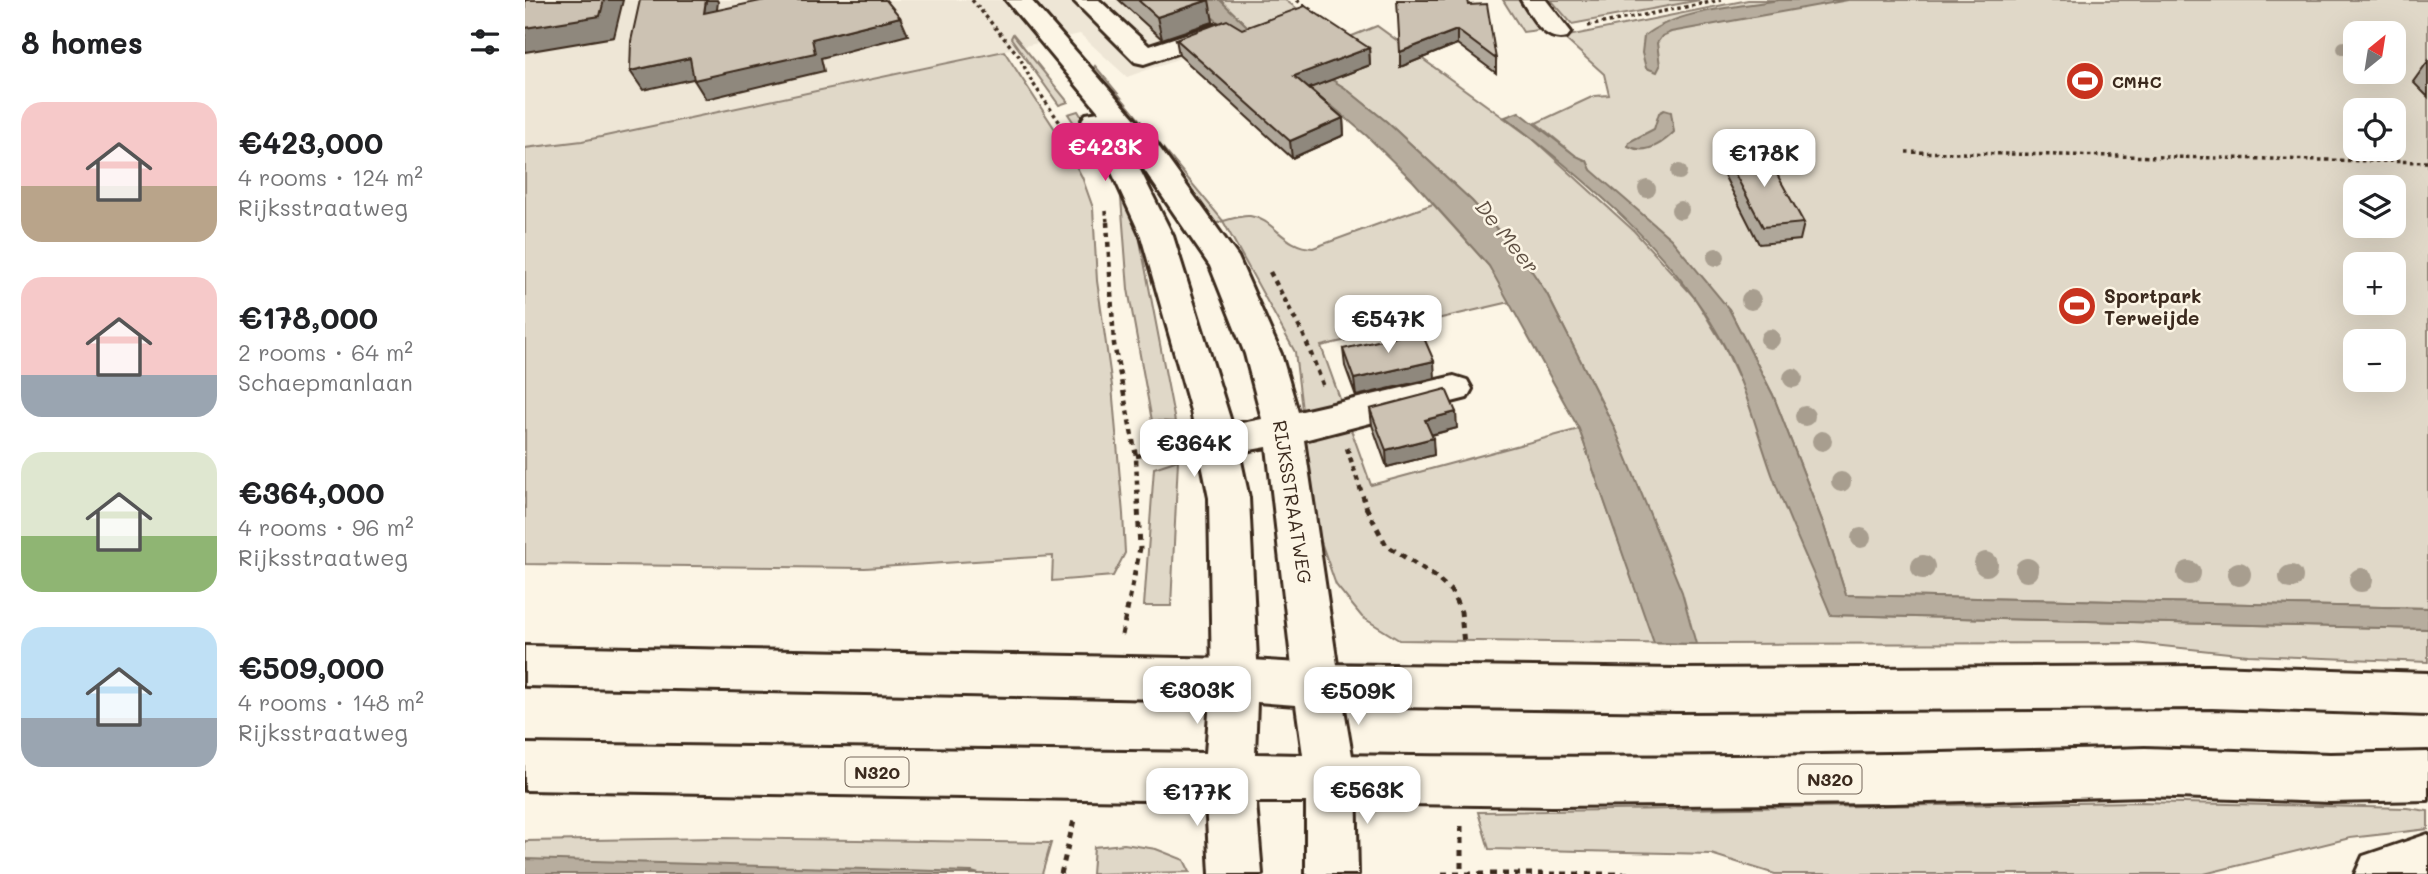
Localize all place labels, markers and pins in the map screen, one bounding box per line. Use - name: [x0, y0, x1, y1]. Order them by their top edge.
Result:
- sports icon: CMHC: [2064, 60, 2106, 102]
- place label: CMHC: [2112, 71, 2162, 92]
- pin: €423K: [1056, 124, 1154, 183]
- pin: €178K: [1715, 130, 1813, 189]
- place label: Sportpark Terweijde: [2104, 283, 2202, 330]
- sports icon: Sportpark Terweijde: [2056, 285, 2098, 327]
- pin: €547K: [1339, 296, 1437, 355]
- pin: €364K: [1145, 420, 1243, 479]
- pin: €303K: [1148, 666, 1246, 726]
- pin: €509K: [1309, 668, 1407, 727]
- pin: €563K: [1318, 766, 1416, 826]
- pin: €177K: [1148, 768, 1246, 828]

